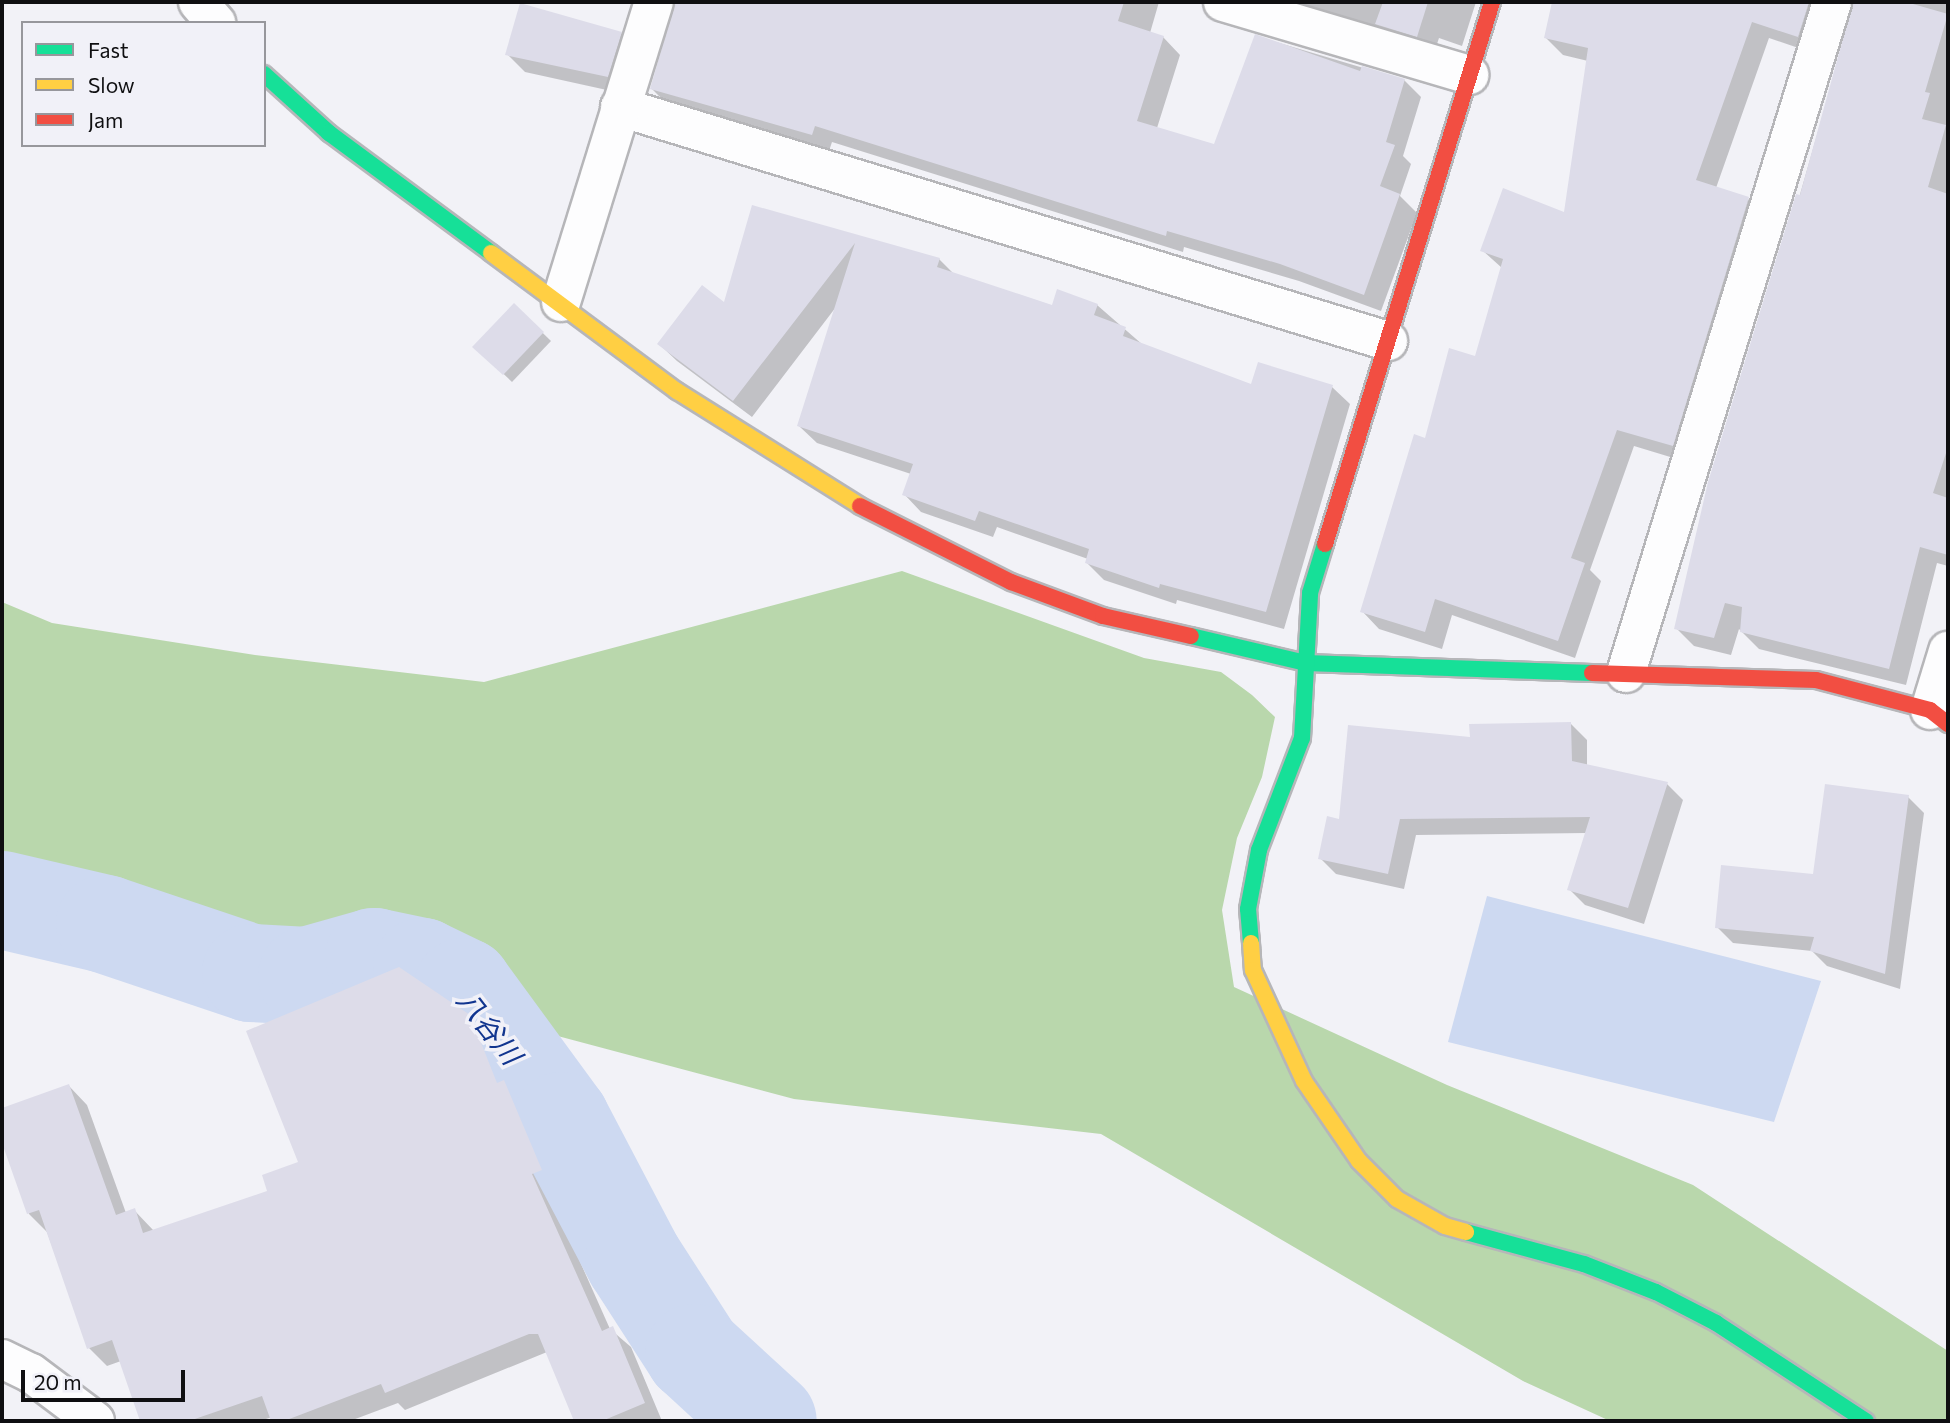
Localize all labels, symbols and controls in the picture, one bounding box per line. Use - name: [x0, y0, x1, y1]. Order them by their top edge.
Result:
- legend: [21, 21, 266, 147]
- text: Fast: [88, 37, 129, 62]
- text: Slow: [88, 72, 135, 97]
- text: Jam: [88, 107, 123, 132]
- water label: 八谷川: [451, 984, 529, 1070]
- scale bar: [24, 1356, 189, 1400]
- text: 20 m: [34, 1369, 82, 1394]

